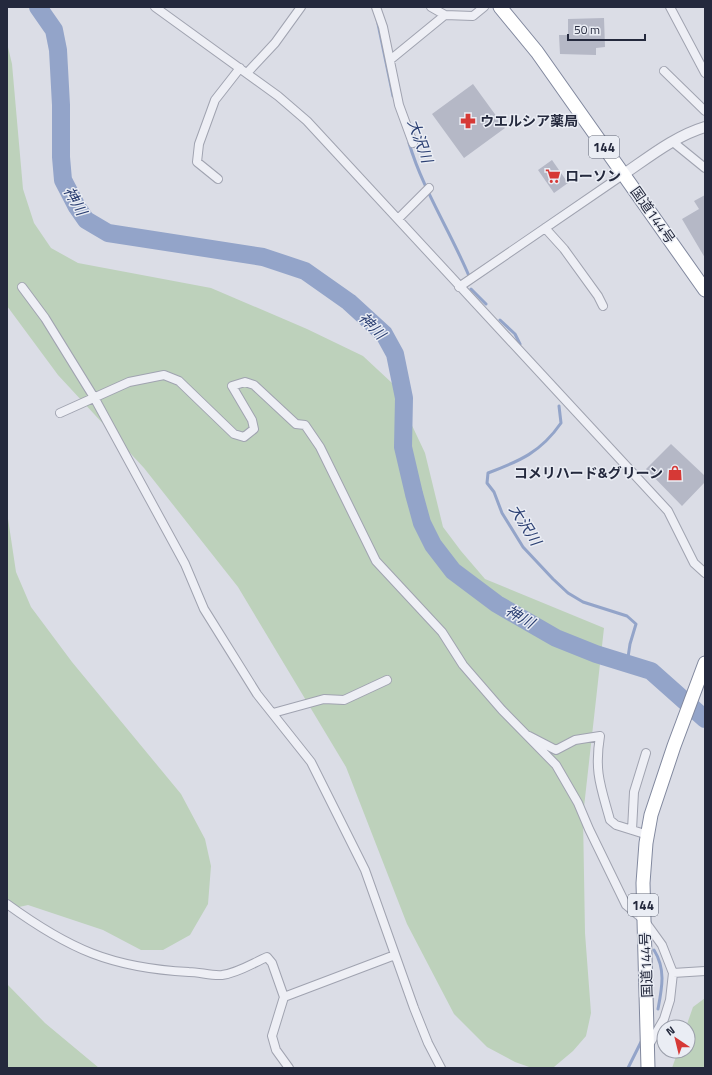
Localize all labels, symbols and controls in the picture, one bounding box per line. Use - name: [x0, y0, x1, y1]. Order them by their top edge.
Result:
- scale bar: [568, 16, 645, 42]
- text: 50 m: [574, 20, 600, 39]
- place label: ウエルシア薬局: [480, 110, 578, 131]
- pharmacy icon: ウエルシア薬局: [459, 112, 477, 130]
- water label: 大沢川: [402, 116, 440, 168]
- road number: 144: [589, 136, 619, 158]
- place label: ローソン: [565, 165, 621, 186]
- supermarket icon: ローソン: [544, 167, 562, 185]
- water label: 神川: [58, 182, 94, 221]
- street label: 国道144号: [626, 182, 681, 248]
- water label: 神川: [354, 307, 392, 346]
- place label: コメリハード&グリーン: [514, 462, 663, 483]
- shop icon: コメリハード&グリーン: [666, 464, 684, 482]
- water label: 大沢川: [504, 500, 548, 552]
- water label: 神川: [502, 599, 541, 635]
- road number: 144: [628, 894, 658, 916]
- street label: 国道144号: [634, 932, 657, 998]
- north arrow: [656, 1019, 696, 1059]
- text: N: [663, 1022, 678, 1040]

